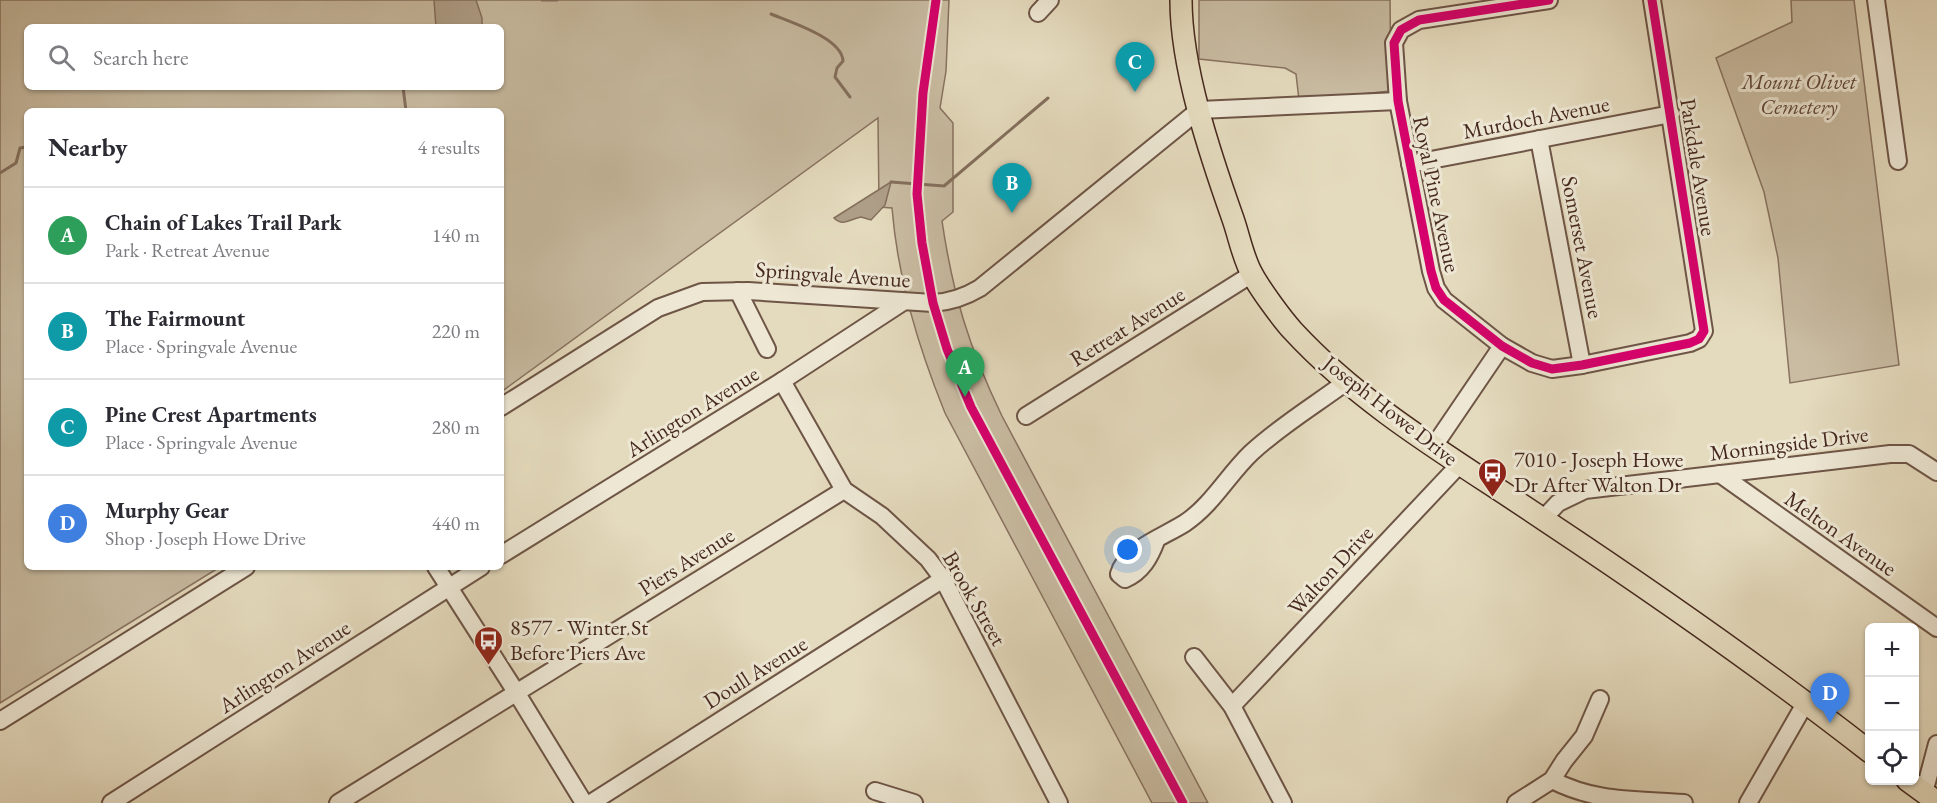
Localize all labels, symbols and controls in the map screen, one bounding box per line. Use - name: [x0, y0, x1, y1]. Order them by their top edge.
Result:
- search box: [24, 24, 504, 90]
- icon: search: [45, 41, 78, 74]
- pin: C: [1116, 42, 1154, 92]
- text: Search here: [93, 43, 188, 72]
- park label: Mount Olivet Cemetery: [1740, 67, 1858, 121]
- street label: Murdoch Avenue: [1460, 89, 1612, 146]
- street label: Parkdale Avenue: [1673, 96, 1724, 238]
- street label: Royal Pine Avenue: [1406, 113, 1467, 275]
- text: Nearby: [48, 130, 128, 164]
- text: 4 results: [417, 134, 480, 160]
- pin: B: [992, 164, 1032, 213]
- street label: Somerset Avenue: [1555, 173, 1611, 321]
- text: Chain of Lakes Trail Park: [105, 208, 342, 237]
- text: A: [60, 222, 75, 248]
- text: 140 m: [432, 222, 480, 248]
- text: Park · Retreat Avenue: [105, 237, 270, 263]
- street label: Springvale Avenue: [755, 255, 912, 294]
- street label: Retreat Avenue: [1064, 279, 1191, 373]
- text: The Fairmount: [105, 304, 245, 333]
- text: B: [61, 318, 74, 344]
- text: 220 m: [432, 318, 480, 344]
- text: Place · Springvale Avenue: [105, 333, 297, 359]
- street label: Joseph Howe Drive: [1316, 347, 1464, 472]
- pin: A: [946, 348, 984, 397]
- street label: Arlington Avenue: [620, 359, 764, 464]
- text: Pine Crest Apartments: [105, 400, 317, 429]
- text: C: [60, 414, 75, 440]
- text: 280 m: [432, 414, 480, 440]
- street label: Morningside Drive: [1708, 419, 1870, 468]
- text: Place · Springvale Avenue: [105, 429, 297, 455]
- place label: 7010 - Joseph Howe Dr After Walton Dr: [1514, 445, 1684, 499]
- bus stop icon: 7010 - Joseph Howe Dr After Walton Dr: [1477, 456, 1509, 498]
- street label: Melton Avenue: [1779, 484, 1903, 583]
- text: Murphy Gear: [105, 496, 229, 525]
- text: D: [60, 510, 75, 536]
- text: 440 m: [432, 510, 480, 536]
- street label: Walton Drive: [1281, 519, 1380, 621]
- street label: Piers Avenue: [633, 520, 740, 602]
- text: Shop · Joseph Howe Drive: [105, 525, 306, 551]
- your location: [1113, 535, 1142, 564]
- street label: Brook Street: [936, 546, 1013, 651]
- street label: Arlington Avenue: [212, 613, 356, 720]
- place label: 8577 - Winter St Before Piers Ave: [510, 613, 648, 667]
- map controls: [1865, 623, 1919, 785]
- button: +: [1865, 623, 1919, 677]
- bus stop icon: 8577 - Winter St Before Piers Ave: [473, 624, 505, 666]
- street label: Doull Avenue: [698, 629, 813, 716]
- pin: D: [1810, 674, 1850, 723]
- button: −: [1865, 677, 1919, 731]
- button: locate: [1865, 731, 1919, 785]

